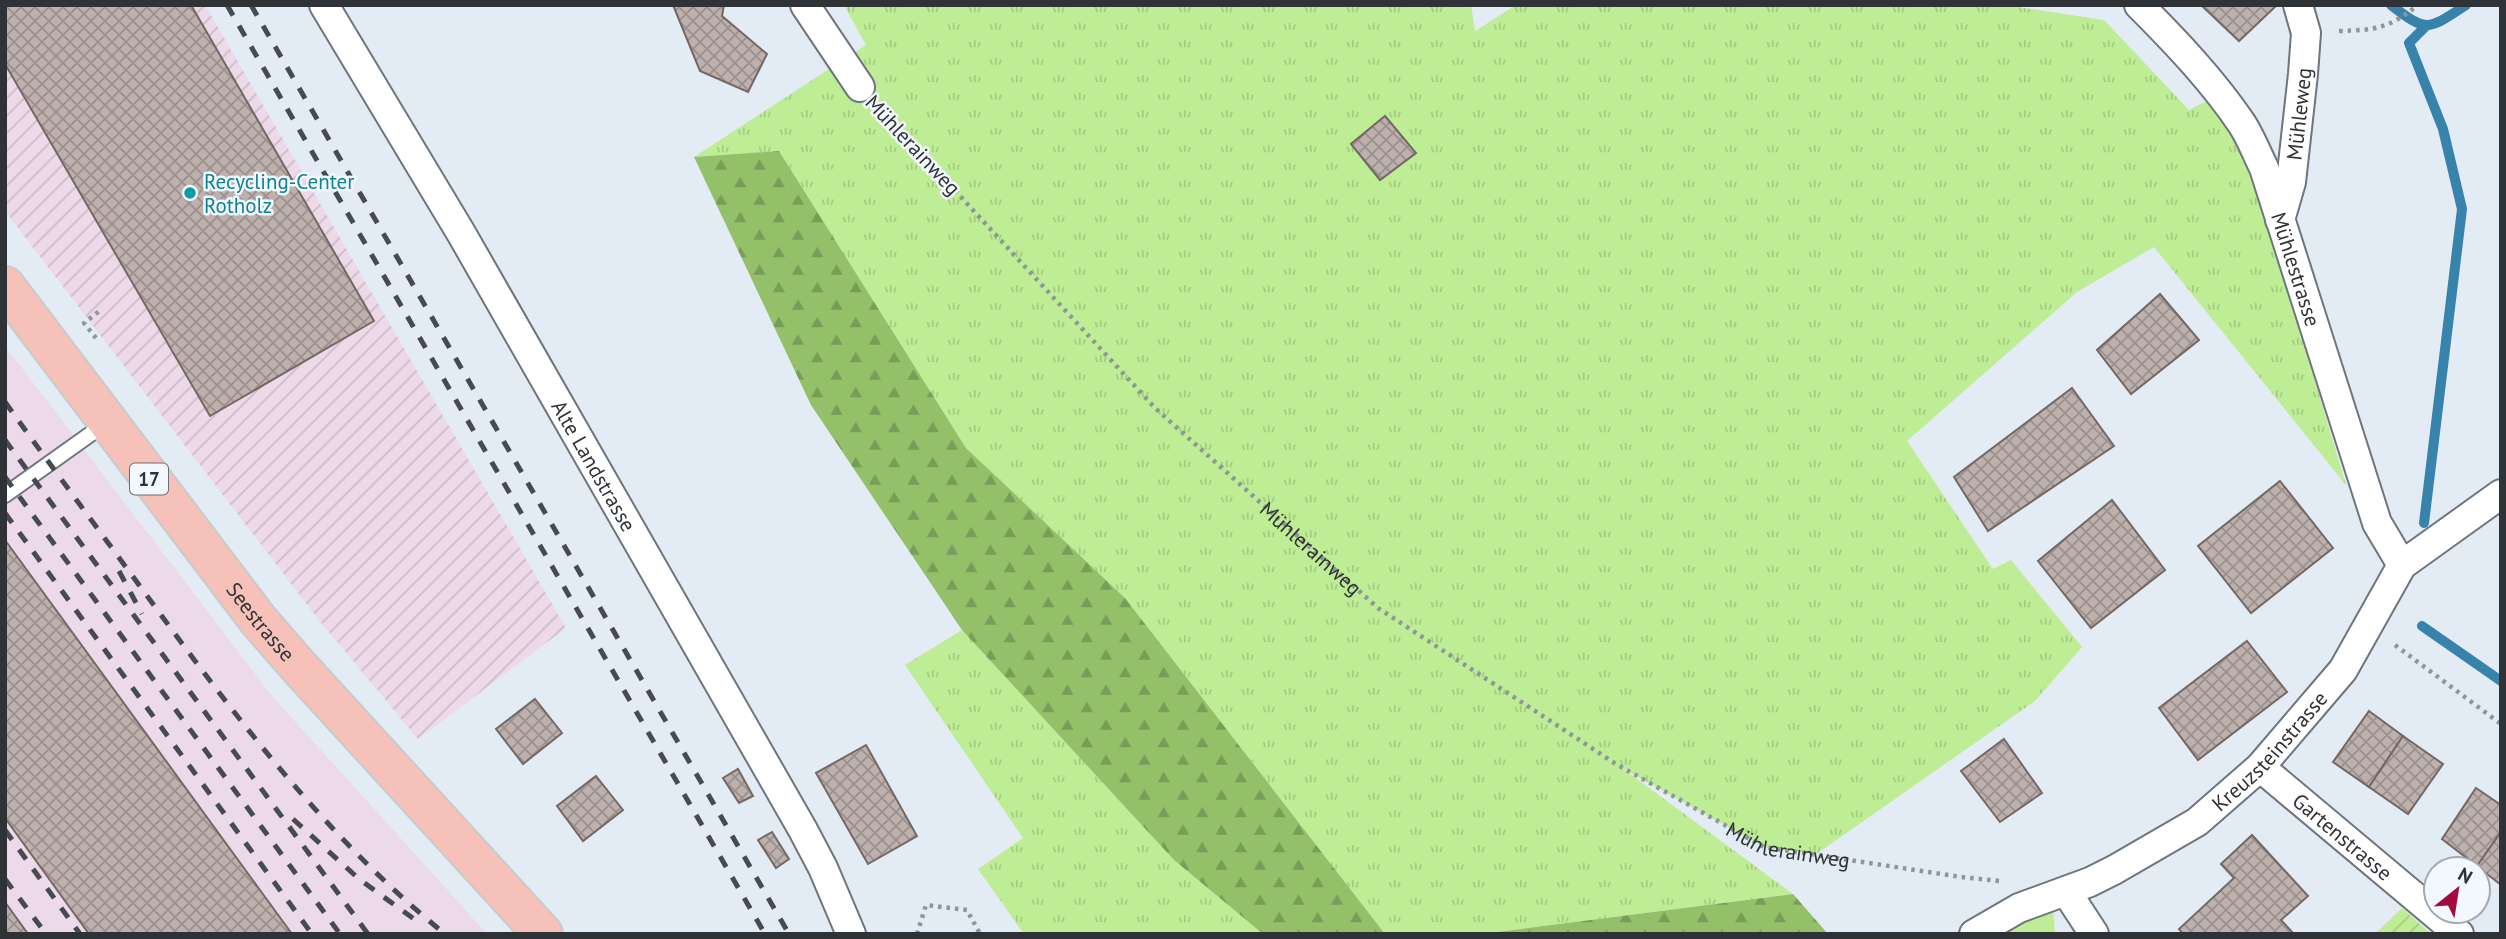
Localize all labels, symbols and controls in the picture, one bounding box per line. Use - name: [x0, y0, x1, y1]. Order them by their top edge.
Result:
- street label: Mühleweg: [2280, 67, 2317, 162]
- street label: Mühlerainweg: [860, 89, 966, 201]
- place label: Recycling-Center Rotholz: [204, 168, 354, 219]
- marker: Recycling-Center Rotholz: [182, 185, 198, 201]
- street label: Mühlestrasse: [2265, 209, 2327, 330]
- street label: Alte Landstrasse: [546, 395, 643, 536]
- road number: 17: [130, 464, 168, 494]
- street label: Mühlerainweg: [1255, 495, 1368, 601]
- street label: Seestrasse: [221, 577, 301, 667]
- street label: Kreuzsteinstrasse: [2206, 685, 2333, 817]
- street label: Gartenstrasse: [2287, 787, 2398, 886]
- street label: Mühlerainweg: [1722, 815, 1852, 873]
- north arrow: [2422, 855, 2492, 925]
- text: N: [2454, 862, 2477, 889]

